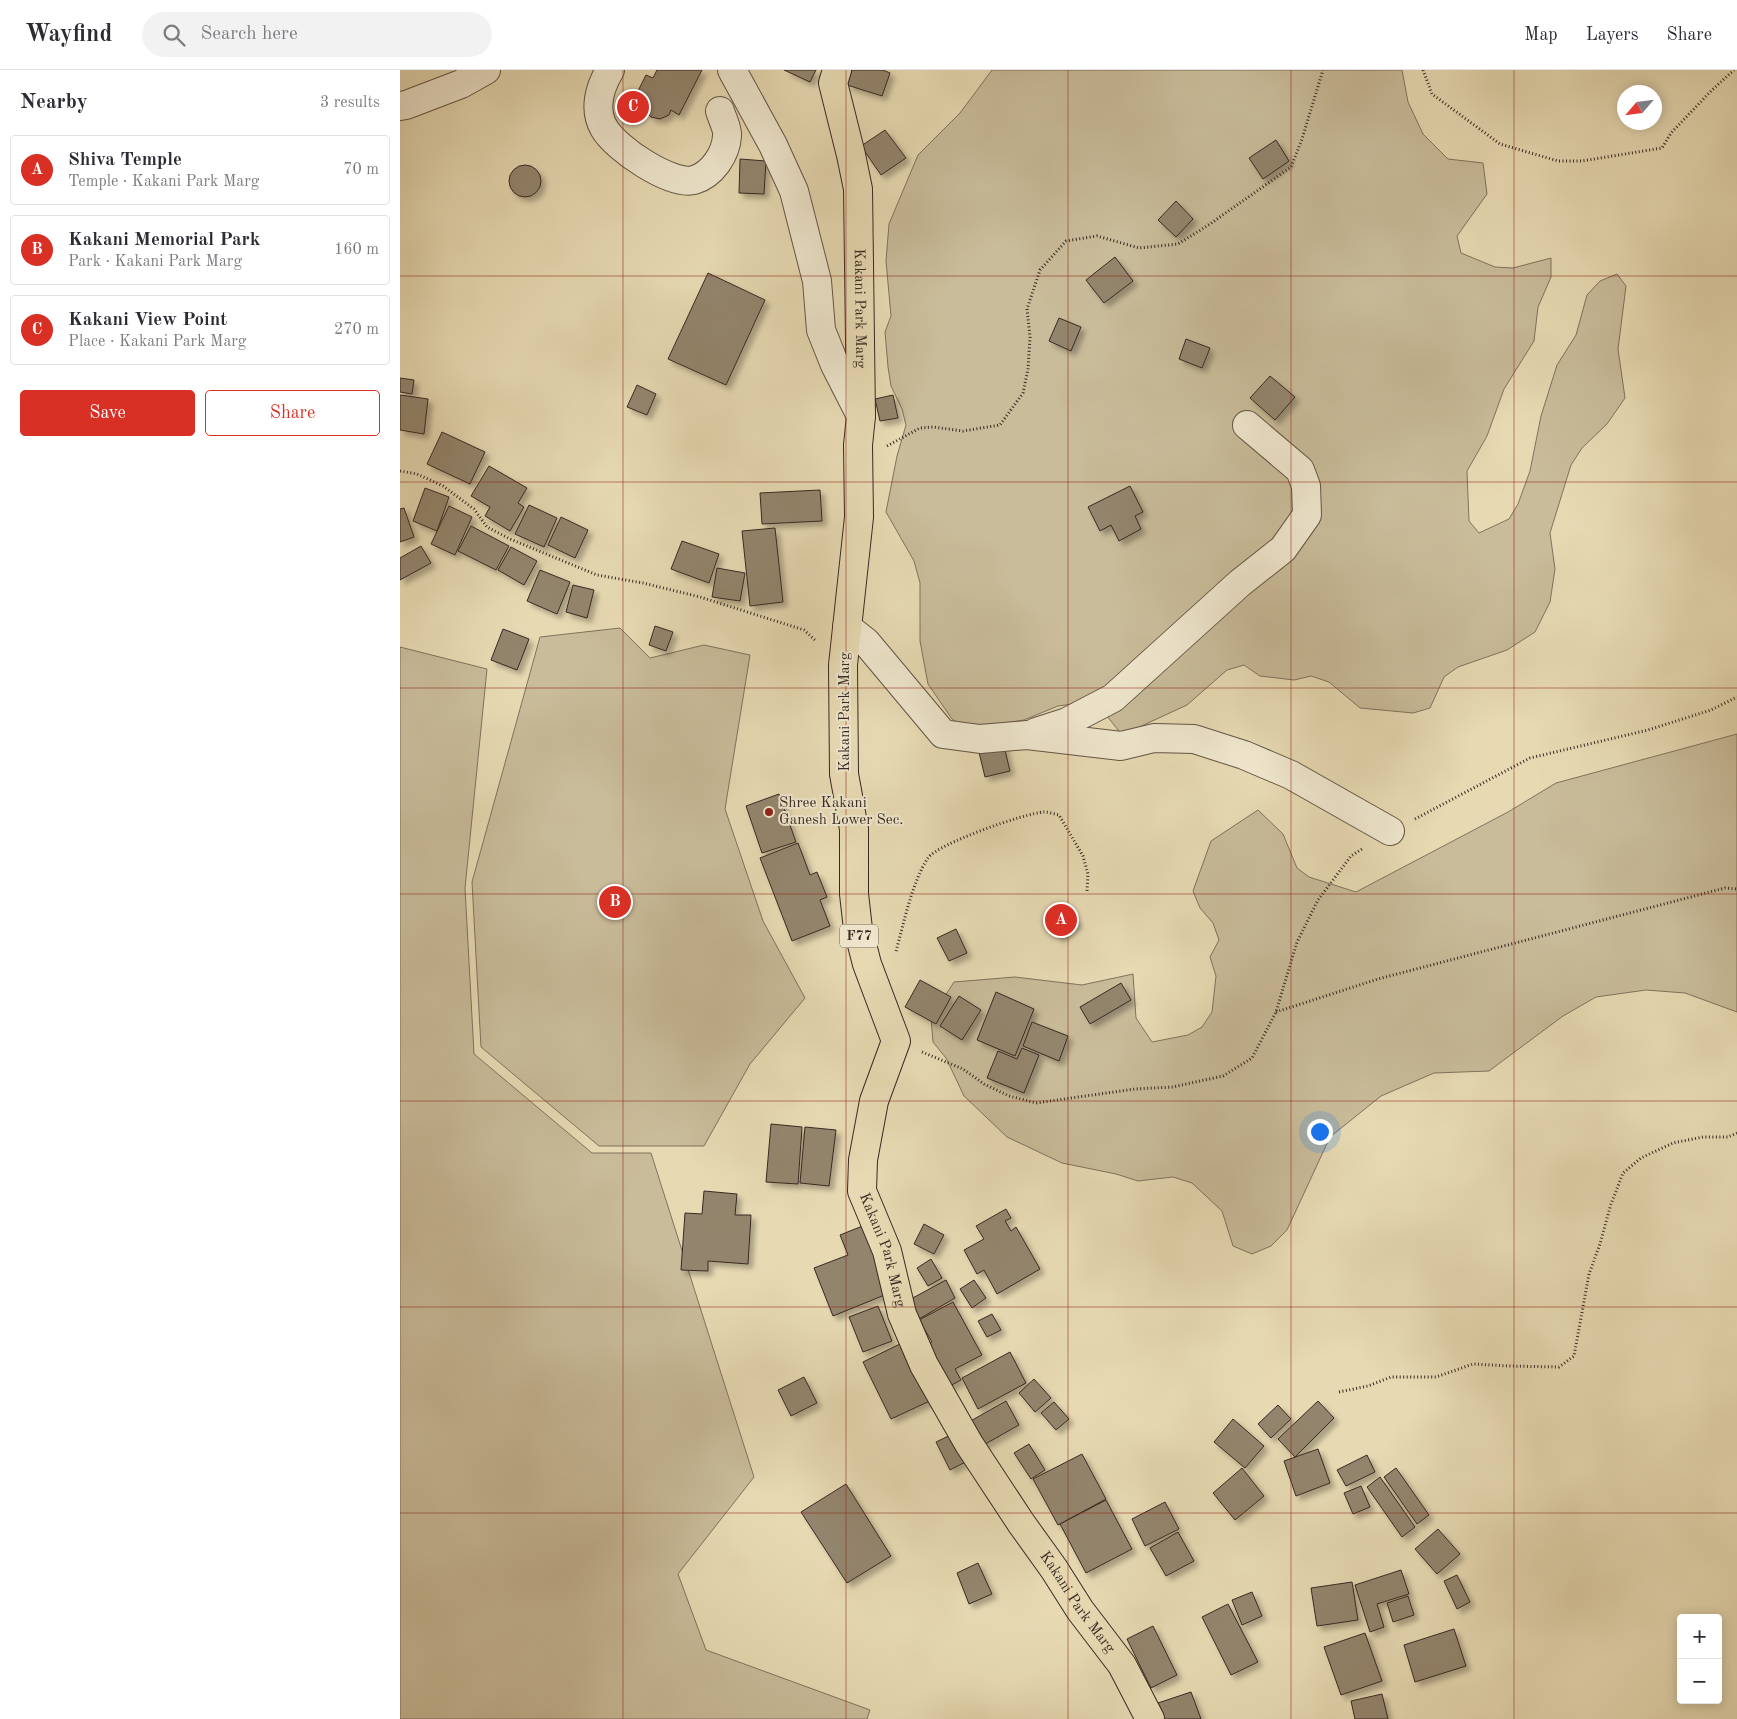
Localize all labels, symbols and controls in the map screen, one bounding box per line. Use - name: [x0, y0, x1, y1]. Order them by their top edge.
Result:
- search box: [142, 12, 492, 57]
- icon: search: [160, 21, 188, 49]
- text: Wayfind: [25, 23, 112, 47]
- text: Search here: [200, 25, 298, 44]
- text: Map: [1524, 26, 1558, 44]
- text: Layers: [1586, 26, 1638, 44]
- text: Share: [1666, 26, 1712, 44]
- north arrow: [1617, 85, 1662, 130]
- pin: C: [617, 88, 649, 126]
- text: Nearby: [20, 92, 88, 113]
- text: 3 results: [320, 95, 380, 111]
- text: Shiva Temple: [68, 151, 182, 170]
- text: A: [31, 162, 43, 178]
- text: 70 m: [343, 162, 379, 178]
- text: Temple · Kakani Park Marg: [68, 174, 259, 190]
- text: Kakani Memorial Park: [68, 231, 260, 250]
- text: B: [31, 242, 43, 258]
- text: 160 m: [334, 242, 379, 258]
- street label: Kakani Park Marg: [851, 248, 868, 368]
- text: Park · Kakani Park Marg: [68, 254, 242, 270]
- text: Kakani View Point: [68, 311, 227, 330]
- text: C: [32, 322, 42, 338]
- text: 270 m: [334, 322, 379, 338]
- text: Place · Kakani Park Marg: [68, 334, 247, 350]
- button: Save: [20, 390, 195, 436]
- button: Share: [205, 390, 380, 436]
- street label: Kakani Park Marg: [838, 652, 853, 772]
- place label: Shree Kakani Ganesh Lower Sec.: [779, 796, 903, 828]
- marker: Shree Kakani Ganesh Lower Sec.: [763, 806, 775, 818]
- pin: B: [599, 883, 631, 921]
- pin: A: [1045, 901, 1077, 939]
- road number: F77: [840, 924, 878, 948]
- your location: [1307, 1119, 1333, 1145]
- street label: Kakani Park Marg: [856, 1191, 908, 1309]
- street label: Kakani Park Marg: [1037, 1549, 1117, 1656]
- map controls: [1677, 1614, 1722, 1704]
- button: +: [1677, 1614, 1722, 1659]
- button: −: [1677, 1659, 1722, 1704]

